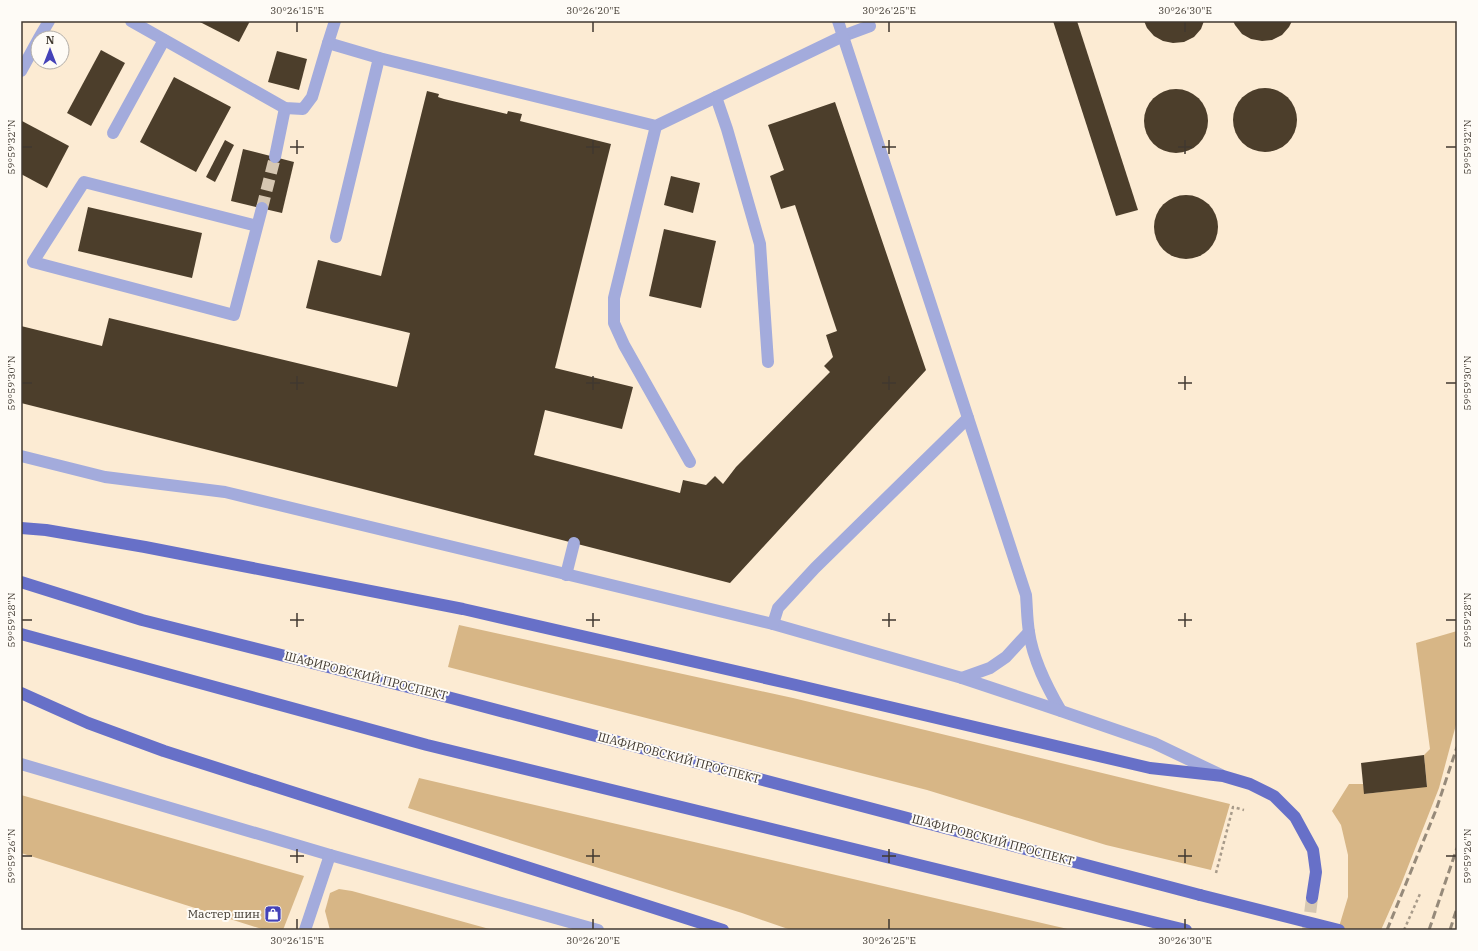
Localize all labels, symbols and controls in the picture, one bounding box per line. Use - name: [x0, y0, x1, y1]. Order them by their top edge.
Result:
- text: 30°26'15"E: [270, 4, 324, 17]
- text: 30°26'20"E: [566, 4, 620, 17]
- text: 30°26'25"E: [862, 4, 916, 17]
- text: 30°26'30"E: [1158, 4, 1212, 17]
- north arrow: [30, 30, 70, 70]
- text: N: [46, 33, 55, 47]
- text: 59°59'32"N: [5, 119, 18, 175]
- text: 59°59'32"N: [1461, 119, 1474, 175]
- text: 59°59'30"N: [5, 355, 18, 411]
- text: 59°59'30"N: [1461, 355, 1474, 411]
- text: 59°59'28"N: [5, 592, 18, 648]
- text: 59°59'28"N: [1461, 592, 1474, 648]
- street label: ШАФИРОВСКИЙ ПРОСПЕКТ: [283, 648, 449, 703]
- street label: ШАФИРОВСКИЙ ПРОСПЕКТ: [596, 729, 762, 786]
- street label: ШАФИРОВСКИЙ ПРОСПЕКТ: [910, 811, 1076, 868]
- text: 59°59'26"N: [5, 828, 18, 884]
- text: 59°59'26"N: [1461, 828, 1474, 884]
- shop icon: Мастер шин: [263, 904, 283, 924]
- place label: Мастер шин: [188, 906, 260, 921]
- text: 30°26'15"E: [270, 934, 324, 947]
- text: 30°26'20"E: [566, 934, 620, 947]
- text: 30°26'25"E: [862, 934, 916, 947]
- text: 30°26'30"E: [1158, 934, 1212, 947]

